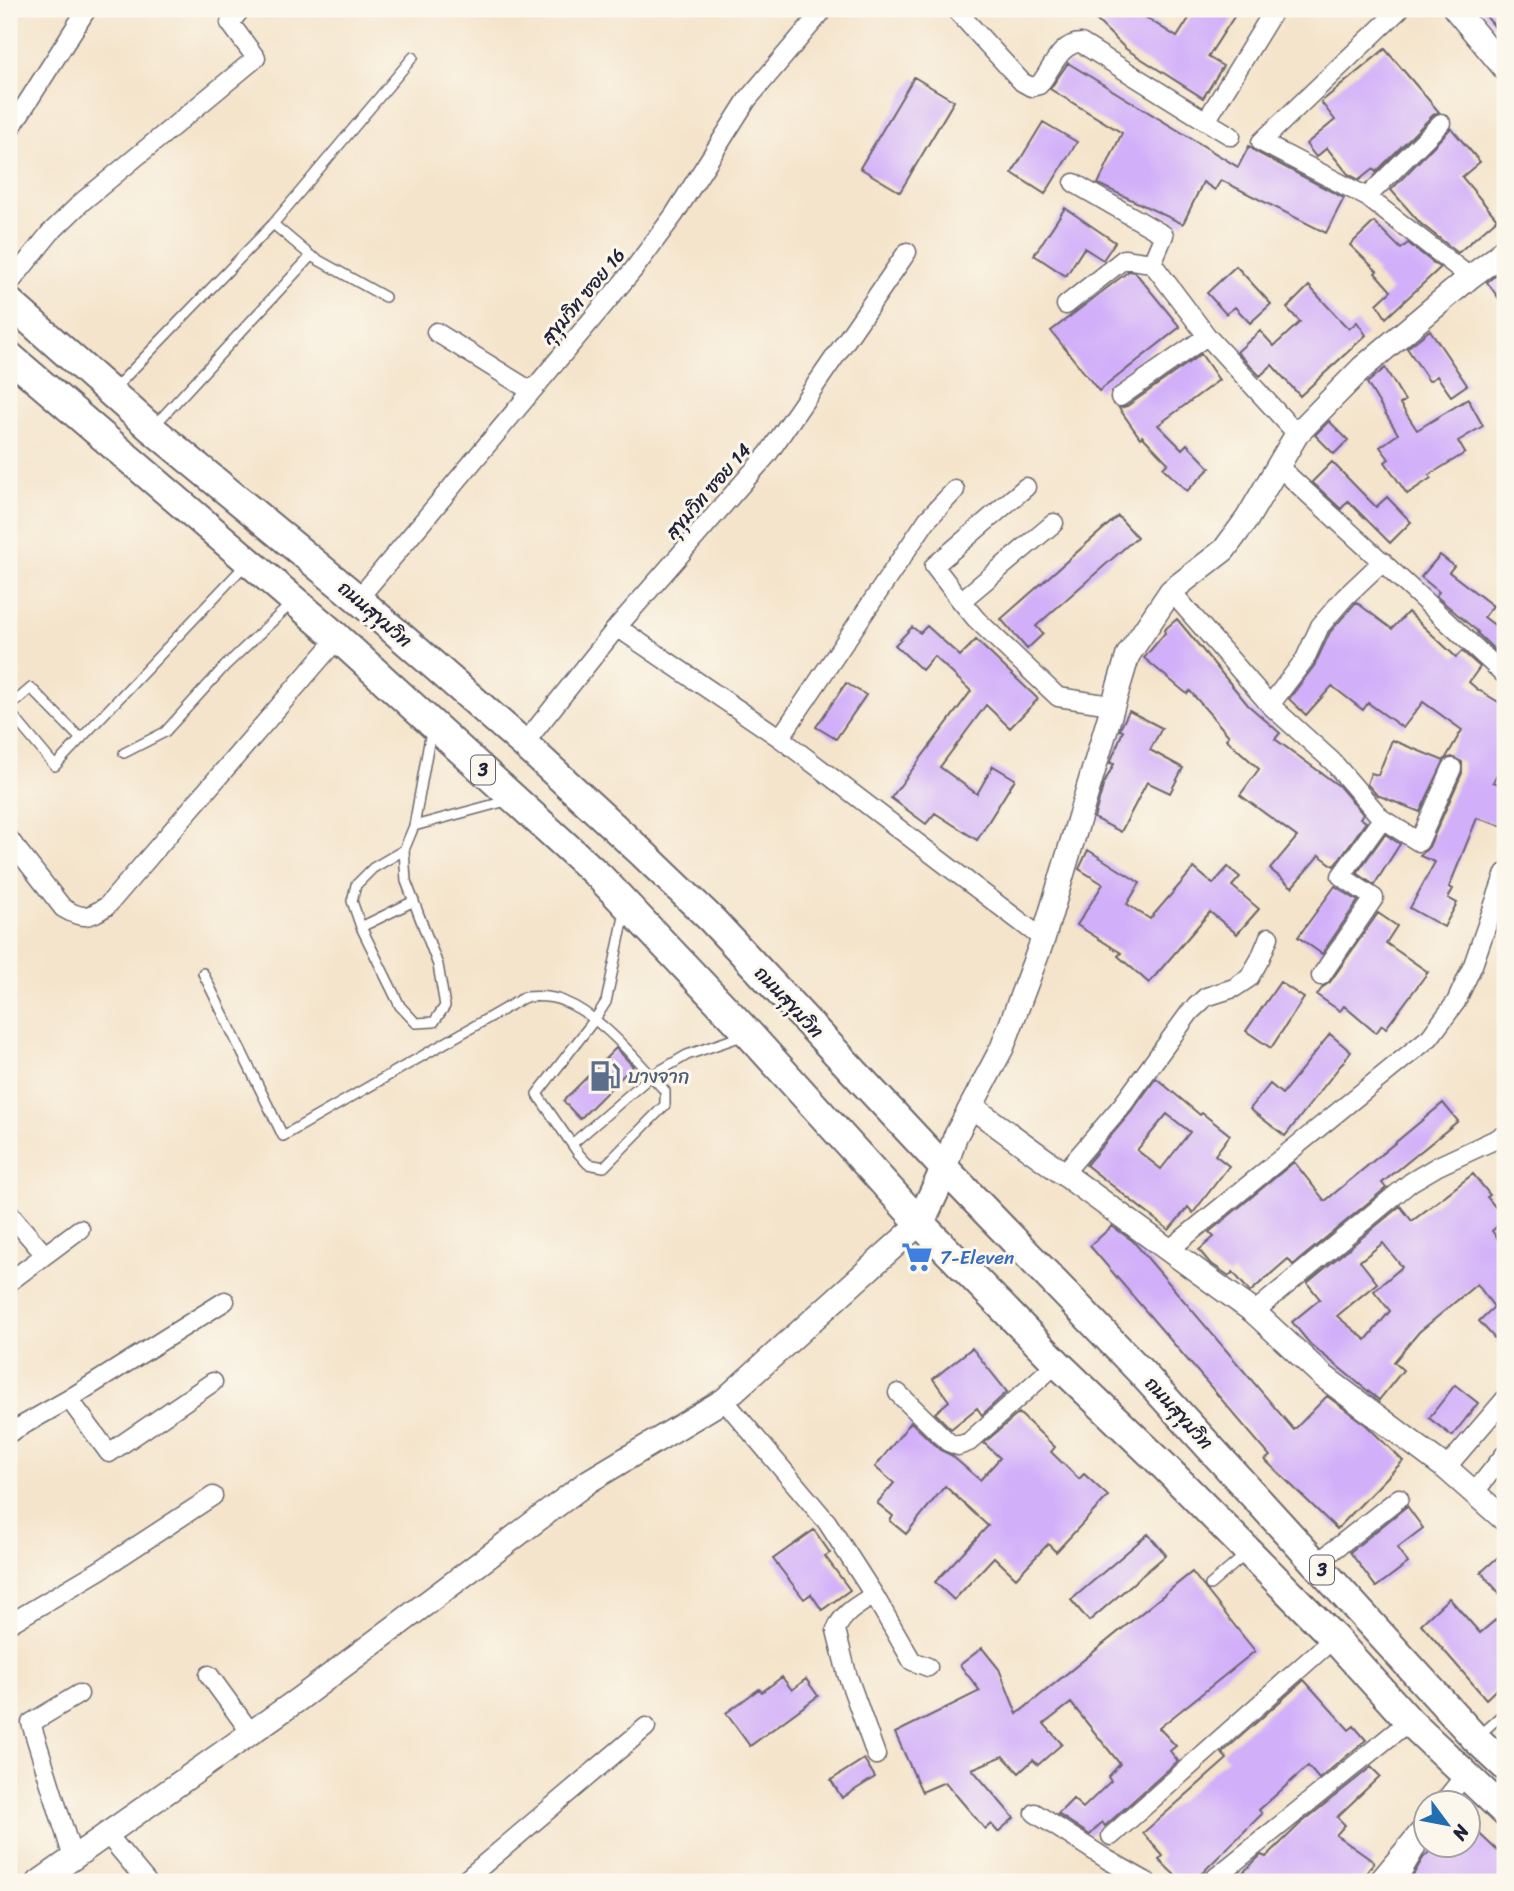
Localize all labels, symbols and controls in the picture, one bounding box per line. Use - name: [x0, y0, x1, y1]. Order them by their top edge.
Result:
- street label: สุขุมวิท ซอย 16: [532, 240, 634, 353]
- street label: สุขุมวิท ซอย 14: [656, 435, 760, 547]
- street label: ถนนสุขุมวิท: [330, 572, 420, 656]
- road number: 3: [471, 756, 495, 784]
- street label: ถนนสุขุมวิท: [746, 958, 832, 1046]
- fuel station icon: บางจาก: [588, 1059, 622, 1093]
- place label: บางจาก: [628, 1060, 689, 1093]
- supermarket icon: 7-Eleven: [900, 1240, 934, 1274]
- place label: 7-Eleven: [940, 1241, 1014, 1274]
- street label: ถนนสุขุมวิท: [1137, 1369, 1222, 1458]
- road number: 3: [1310, 1555, 1334, 1584]
- north arrow: [1412, 1790, 1482, 1860]
- text: N: [1443, 1818, 1479, 1848]

